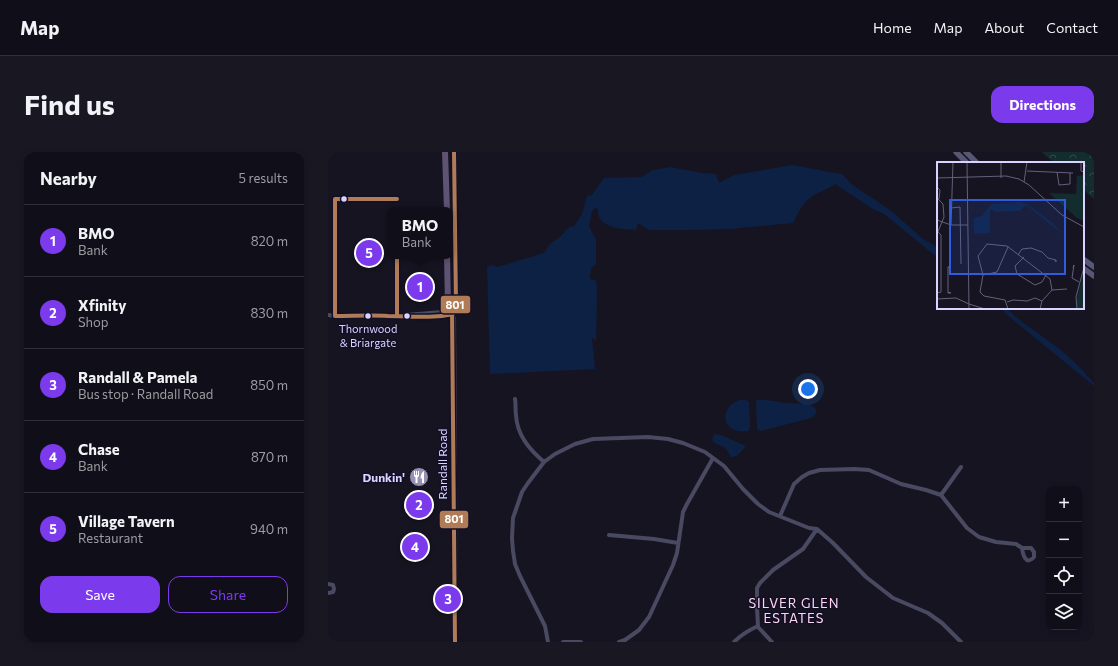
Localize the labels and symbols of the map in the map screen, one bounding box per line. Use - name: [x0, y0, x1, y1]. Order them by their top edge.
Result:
- inset map: [937, 162, 1084, 309]
- unlabelled marker: [339, 194, 349, 204]
- pin: 5: [356, 238, 382, 268]
- pin: 1: [407, 272, 433, 302]
- line badge: 801: [440, 295, 471, 314]
- text: 801: [445, 298, 465, 311]
- marker: Thornwood & Briargate: [363, 311, 373, 321]
- unlabelled marker: [402, 311, 412, 321]
- place label: Thornwood & Briargate: [339, 322, 397, 349]
- your location: [798, 379, 818, 399]
- street label: Randall Road: [435, 429, 449, 499]
- restaurant icon: Dunkin': [408, 466, 430, 488]
- place label: Dunkin': [363, 470, 405, 484]
- pin: 2: [406, 490, 432, 520]
- line badge: 801: [439, 510, 469, 529]
- text: 801: [444, 512, 464, 525]
- pin: 4: [402, 532, 428, 562]
- pin: 3: [435, 584, 461, 614]
- district label: SILVER GLEN ESTATES: [749, 595, 840, 626]

